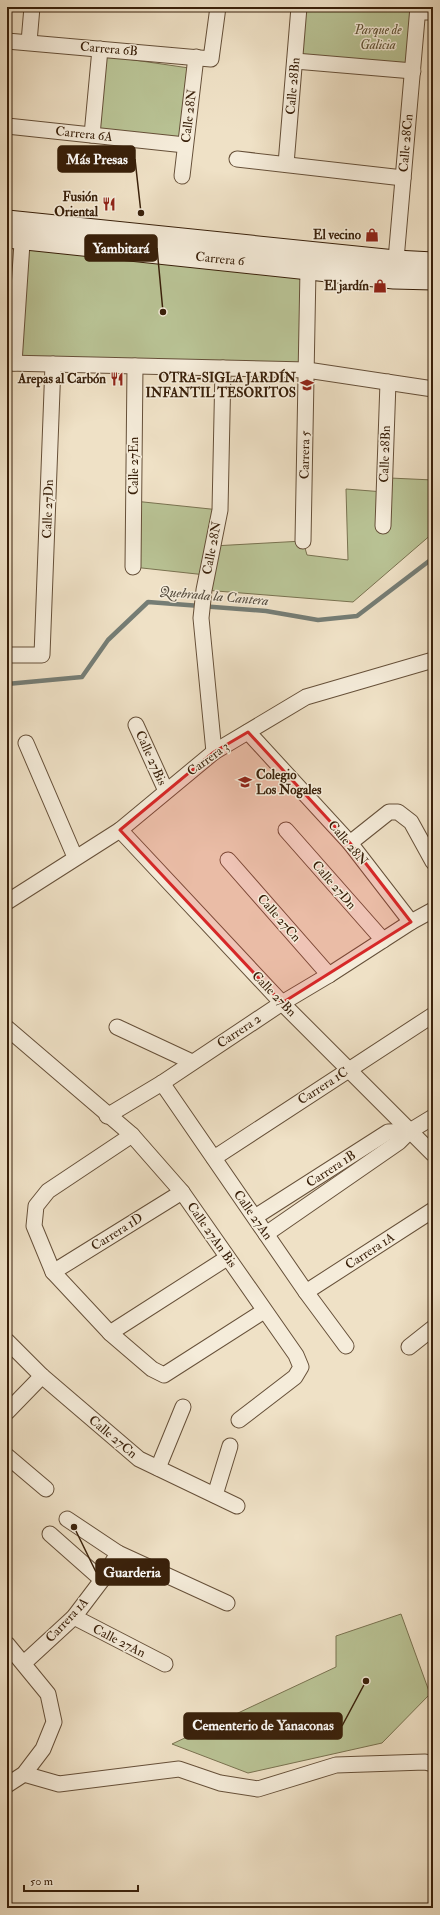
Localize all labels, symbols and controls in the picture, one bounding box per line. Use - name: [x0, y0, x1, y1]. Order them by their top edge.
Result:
- park label: Parque de Galicia: [353, 22, 402, 53]
- street label: Carrera 6B: [79, 39, 139, 59]
- street label: Calle 28Bn: [283, 56, 303, 115]
- street label: Calle 28N: [178, 88, 200, 144]
- street label: Calle 28Cn: [395, 113, 417, 173]
- street label: Carrera 6A: [55, 123, 114, 145]
- callout: Más Presas: [58, 146, 135, 172]
- text: Más Presas: [65, 151, 128, 168]
- place label: Fusión Oriental: [54, 189, 99, 220]
- restaurant icon: Fusión Oriental: [101, 196, 117, 212]
- place label: El vecino: [313, 227, 362, 243]
- shop icon: El vecino: [364, 227, 380, 243]
- callout: Yambitará: [85, 235, 157, 261]
- text: Yambitará: [92, 240, 151, 257]
- street label: Carrera 6: [195, 248, 247, 270]
- place label: El jardín: [324, 278, 369, 294]
- shop icon: El jardín: [372, 278, 388, 294]
- place label: OTRA-SIGLA JARDÍN INFANTIL TESORITOS: [146, 368, 296, 401]
- place label: Arepas al Carbón: [17, 371, 106, 388]
- restaurant icon: Arepas al Carbón: [109, 371, 125, 387]
- school or university icon: OTRA-SIGLA JARDÍN INFANTIL TESORITOS: [299, 377, 315, 393]
- street label: Calle 28Bn: [376, 425, 394, 483]
- street label: Carrera 5: [297, 430, 313, 479]
- street label: Calle 27En: [126, 437, 142, 495]
- street label: Calle 27Dn: [39, 479, 57, 539]
- street label: Calle 28N: [199, 520, 225, 576]
- water label: Quebrada la Cantera: [158, 583, 270, 610]
- street label: Calle 27Bis: [132, 728, 170, 788]
- street label: Carrera 3: [184, 738, 232, 780]
- place label: Colegio Los Nogales: [256, 767, 322, 799]
- school or university icon: Colegio Los Nogales: [237, 774, 253, 790]
- street label: Calle 28N: [325, 817, 372, 869]
- street label: Calle 27Dn: [308, 857, 360, 913]
- street label: Calle 27Cn: [254, 891, 304, 945]
- street label: Calle 27Bn: [248, 968, 300, 1020]
- street label: Carrera 2: [214, 1010, 264, 1051]
- street label: Carrera 1C: [295, 1064, 351, 1108]
- street label: Carrera 1B: [303, 1147, 359, 1191]
- street label: Calle 27An: [230, 1187, 276, 1243]
- street label: Calle 27An Bis: [184, 1199, 241, 1271]
- street label: Carrera 1D: [88, 1210, 146, 1254]
- street label: Carrera 1A: [342, 1229, 398, 1273]
- street label: Calle 27Cn: [86, 1412, 141, 1462]
- callout: Guarderia: [96, 1559, 169, 1585]
- text: Guarderia: [103, 1564, 162, 1581]
- street label: Carrera 1A: [42, 1594, 92, 1646]
- street label: Calle 27An: [90, 1621, 148, 1661]
- callout: Cementerio de Yanaconas: [184, 1713, 342, 1739]
- text: Cementerio de Yanaconas: [192, 1717, 334, 1734]
- scale bar: [24, 1867, 138, 1893]
- text: 50 m: [30, 1874, 54, 1889]

